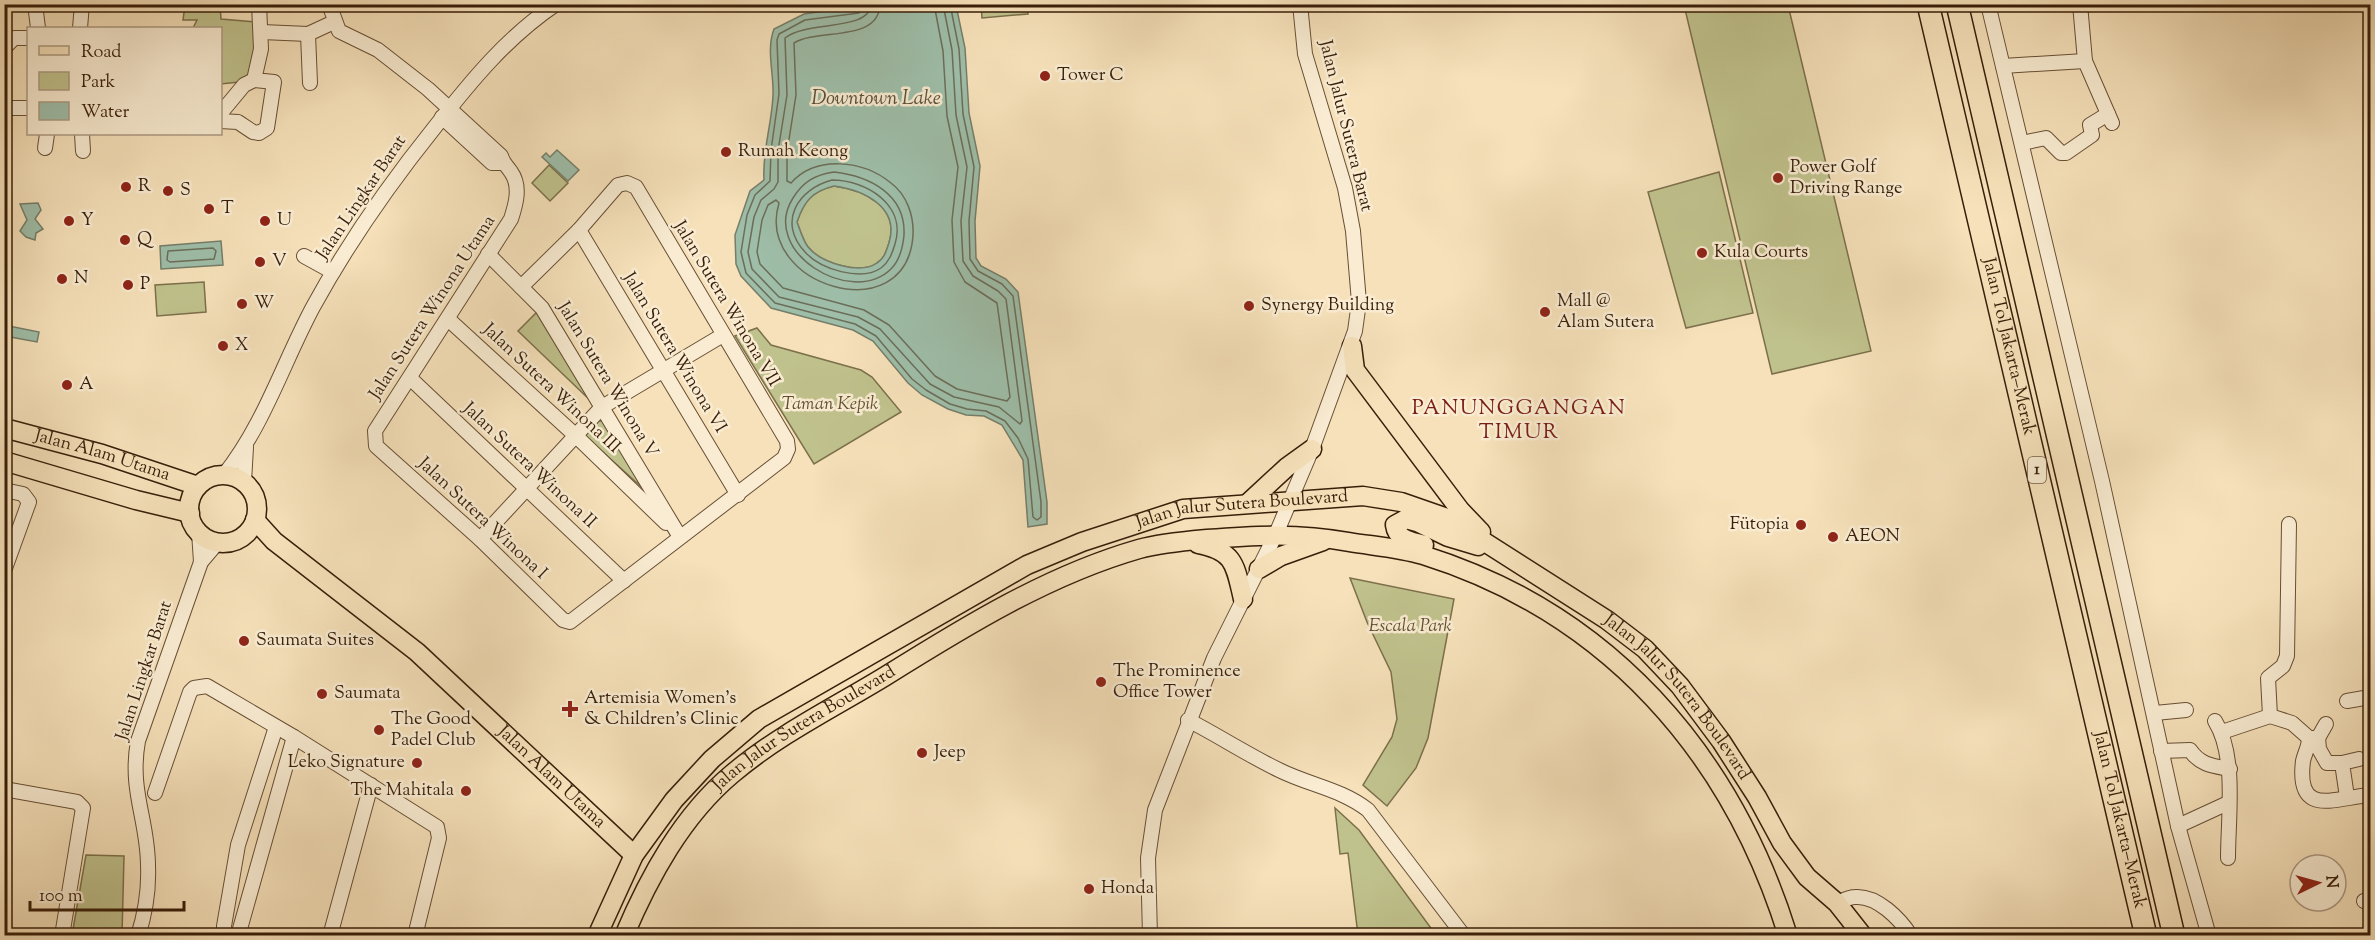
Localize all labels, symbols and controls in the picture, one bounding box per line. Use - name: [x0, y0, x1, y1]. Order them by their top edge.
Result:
- legend: [27, 27, 222, 135]
- street label: Jalan Jalur Sutera Barat: [1311, 37, 1379, 214]
- text: Road: [81, 40, 121, 66]
- place label: Tower C: [1057, 63, 1124, 89]
- marker: Tower C: [1038, 69, 1052, 83]
- text: Park: [81, 70, 116, 96]
- water label: Downtown Lake: [811, 85, 941, 114]
- text: Water: [81, 100, 130, 126]
- street label: Jalan Lingkar Barat: [310, 130, 413, 266]
- place label: Rumah Keong: [738, 139, 848, 165]
- marker: Rumah Keong: [719, 145, 733, 159]
- place label: Power Golf Driving Range: [1790, 155, 1902, 202]
- marker: Power Golf Driving Range: [1771, 171, 1785, 185]
- place label: R: [138, 174, 151, 200]
- place label: S: [180, 178, 191, 204]
- marker: R: [119, 180, 133, 194]
- marker: S: [161, 184, 175, 198]
- place label: T: [221, 196, 234, 222]
- marker: T: [202, 202, 216, 216]
- place label: Y: [81, 208, 94, 234]
- place label: U: [277, 208, 292, 234]
- street label: Jalan Sutera Winona Utama: [363, 211, 503, 406]
- marker: Y: [62, 214, 76, 228]
- marker: U: [258, 214, 272, 228]
- street label: Jalan Sutera Winona VII: [668, 217, 784, 391]
- place label: Q: [137, 227, 154, 253]
- marker: Q: [118, 233, 132, 247]
- place label: Kula Courts: [1714, 240, 1808, 266]
- marker: Kula Courts: [1695, 246, 1709, 260]
- place label: V: [272, 249, 287, 275]
- street label: Jalan Tol Jakarta–Merak: [1975, 254, 2042, 438]
- marker: V: [253, 255, 267, 269]
- place label: N: [74, 266, 88, 292]
- street label: Jalan Sutera Winona VI: [618, 269, 730, 437]
- marker: N: [55, 272, 69, 286]
- place label: P: [140, 272, 150, 298]
- marker: P: [121, 278, 135, 292]
- place label: Mall @ Alam Sutera: [1557, 289, 1654, 336]
- place label: W: [254, 291, 274, 317]
- place label: Synergy Building: [1261, 293, 1394, 319]
- street label: Jalan Sutera Winona V: [550, 296, 664, 463]
- marker: W: [235, 297, 249, 311]
- marker: Synergy Building: [1242, 299, 1256, 313]
- marker: Mall @ Alam Sutera: [1538, 305, 1552, 319]
- street label: Jalan Sutera Winona III: [475, 317, 626, 460]
- place label: X: [235, 333, 249, 359]
- marker: X: [216, 339, 230, 353]
- place label: A: [79, 372, 94, 398]
- marker: A: [60, 378, 74, 392]
- park label: Taman Kepik: [782, 392, 878, 418]
- district label: PANUNGGANGAN TIMUR: [1412, 394, 1626, 448]
- street label: Jalan Sutera Winona II: [458, 399, 600, 533]
- street label: Jalan Alam Utama: [30, 423, 173, 489]
- street label: Jalan Sutera Winona I: [413, 454, 551, 584]
- road number: 1: [2028, 457, 2046, 483]
- street label: Jalan Jalur Sutera Boulevard: [1132, 484, 1349, 537]
- place label: Fütopia: [1730, 512, 1789, 538]
- marker: Fütopia: [1794, 518, 1808, 532]
- place label: AEON: [1845, 524, 1900, 550]
- marker: AEON: [1826, 530, 1840, 544]
- street label: Jalan Lingkar Barat: [110, 598, 180, 745]
- street label: Jalan Jalur Sutera Boulevard: [1597, 608, 1756, 786]
- park label: Escala Park: [1368, 614, 1452, 640]
- place label: Saumata Suites: [256, 628, 374, 654]
- marker: Saumata Suites: [237, 634, 251, 648]
- place label: The Prominence Office Tower: [1113, 659, 1241, 706]
- street label: Jalan Jalur Sutera Boulevard: [706, 660, 901, 799]
- marker: The Prominence Office Tower: [1094, 675, 1108, 689]
- place label: Saumata: [334, 681, 401, 707]
- place label: Artemisia Women's & Children's Clinic: [584, 686, 739, 733]
- marker: Saumata: [315, 687, 329, 701]
- marker: Artemisia Women's & Children's Clinic: [561, 700, 579, 718]
- place label: The Good Padel Club: [391, 707, 476, 754]
- street label: Jalan Alam Utama: [490, 719, 611, 835]
- marker: The Good Padel Club: [372, 723, 386, 737]
- street label: Jalan Tol Jakarta–Merak: [2085, 728, 2152, 912]
- place label: Jeep: [933, 740, 966, 766]
- marker: Jeep: [915, 746, 929, 760]
- place label: Leko Signature: [288, 750, 405, 776]
- marker: Leko Signature: [410, 756, 424, 770]
- place label: The Mahitala: [351, 778, 454, 804]
- marker: The Mahitala: [459, 784, 473, 798]
- north arrow: [2288, 853, 2348, 913]
- scale bar: [30, 874, 184, 912]
- text: N: [2318, 875, 2342, 889]
- place label: Honda: [1101, 876, 1154, 902]
- marker: Honda: [1082, 882, 1096, 896]
- text: 100 m: [39, 884, 83, 910]

